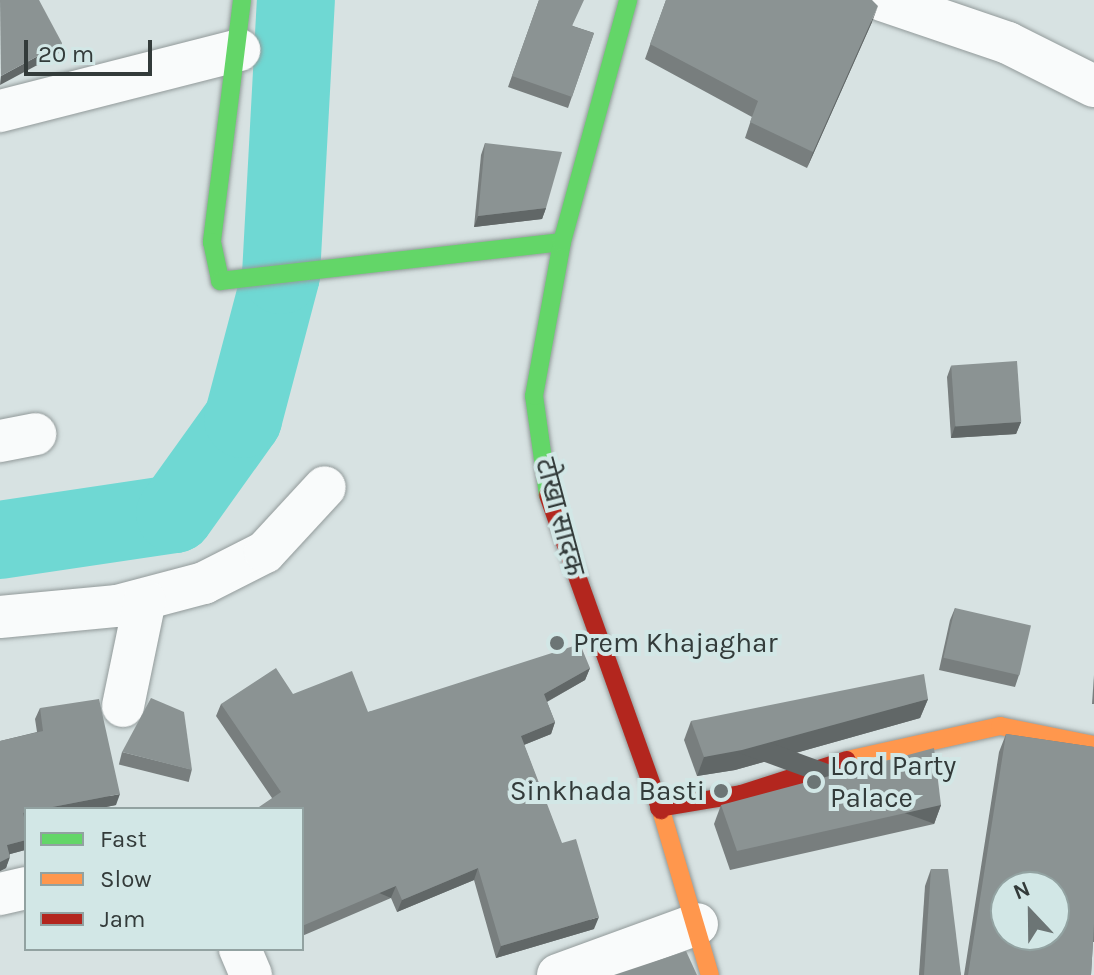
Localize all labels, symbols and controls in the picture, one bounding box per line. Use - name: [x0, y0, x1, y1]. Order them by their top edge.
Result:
- scale bar: [28, 24, 156, 74]
- text: 20 m: [38, 40, 94, 68]
- street label: टोखा सादक: [528, 454, 592, 580]
- place label: Prem Khajaghar: [573, 626, 778, 660]
- marker: Prem Khajaghar: [548, 634, 566, 652]
- place label: Lord Party Palace: [830, 749, 956, 815]
- marker: Lord Party Palace: [805, 773, 823, 791]
- place label: Sinkhada Basti: [510, 774, 705, 808]
- marker: Sinkhada Basti: [712, 782, 730, 800]
- legend: [24, 807, 304, 951]
- text: Fast: [100, 825, 147, 853]
- text: Slow: [100, 865, 152, 893]
- north arrow: [990, 871, 1070, 951]
- text: N: [1010, 876, 1034, 906]
- text: Jam: [100, 905, 145, 933]

